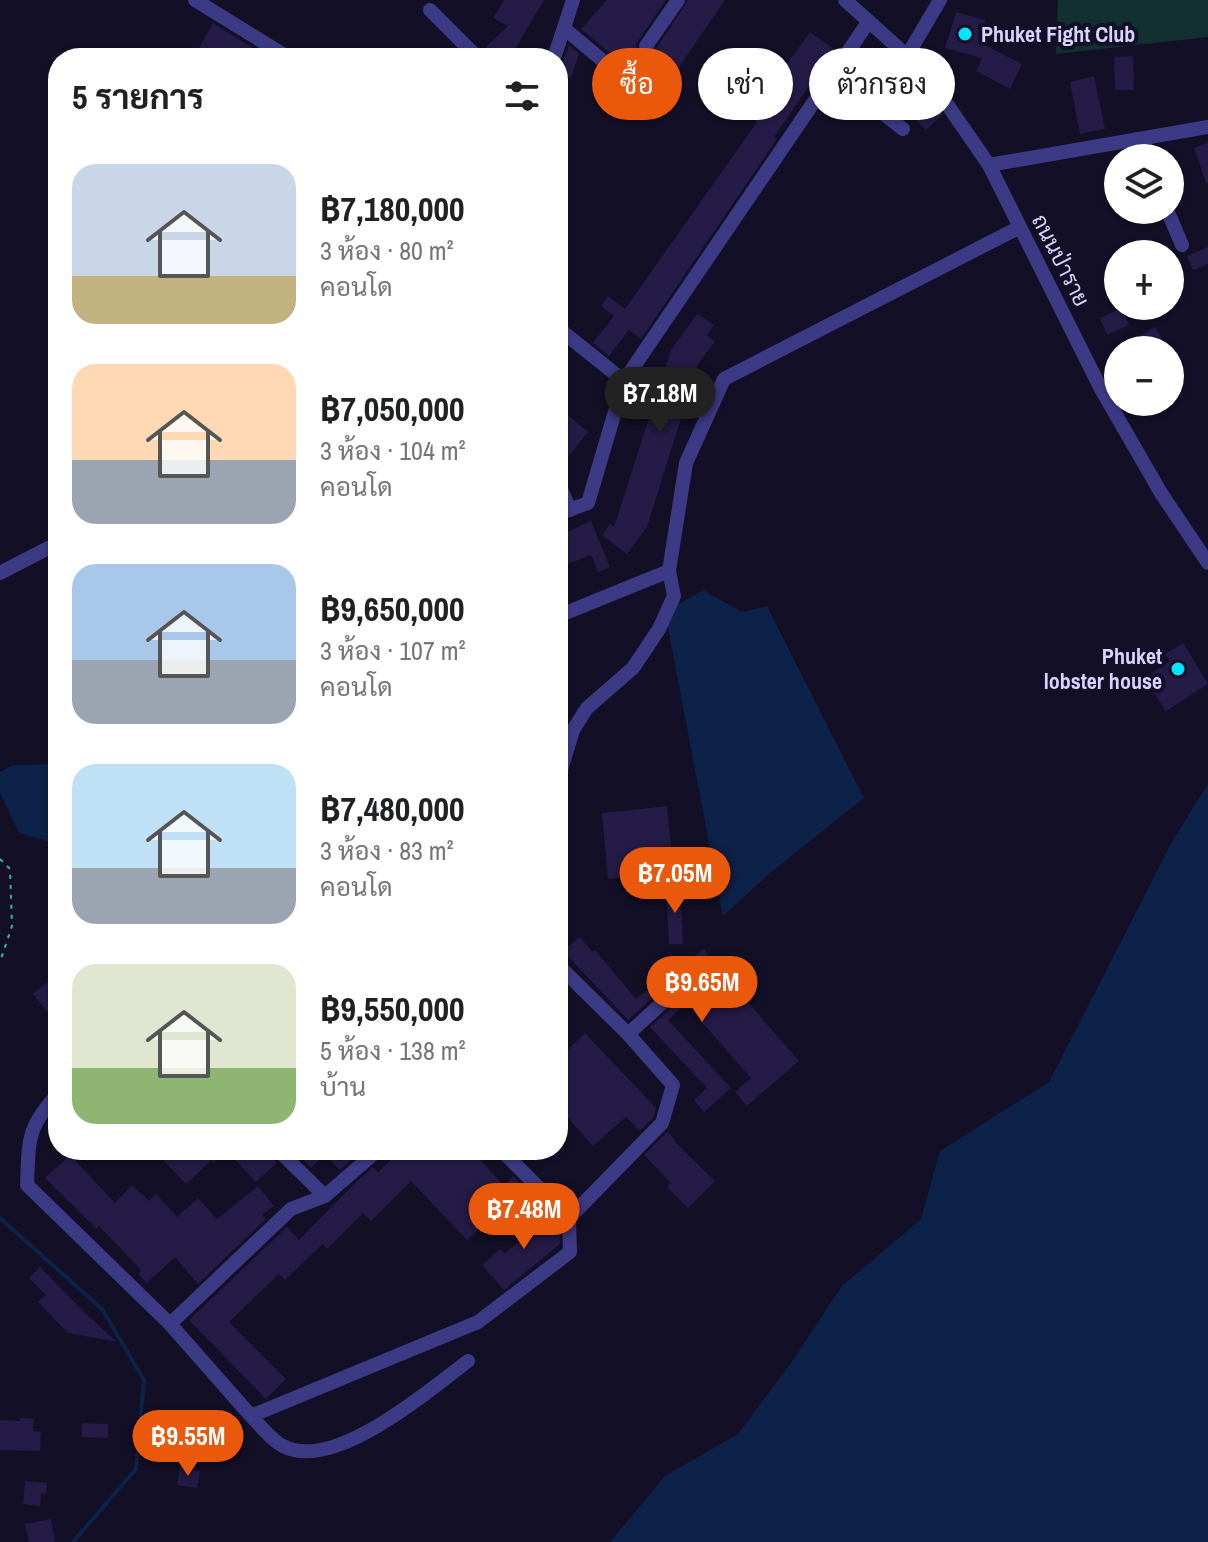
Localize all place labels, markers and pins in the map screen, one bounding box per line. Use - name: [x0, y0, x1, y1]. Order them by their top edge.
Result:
- place label: Phuket Fight Club: [981, 19, 1135, 49]
- marker: Phuket Fight Club: [956, 25, 974, 43]
- pin: ฿7.18M: [595, 367, 725, 435]
- place label: Phuket lobster house: [1044, 641, 1162, 696]
- marker: Phuket lobster house: [1169, 660, 1187, 678]
- pin: ฿7.05M: [610, 847, 740, 915]
- pin: ฿9.65M: [637, 956, 767, 1024]
- pin: ฿7.48M: [459, 1183, 589, 1251]
- pin: ฿9.55M: [123, 1410, 253, 1478]

